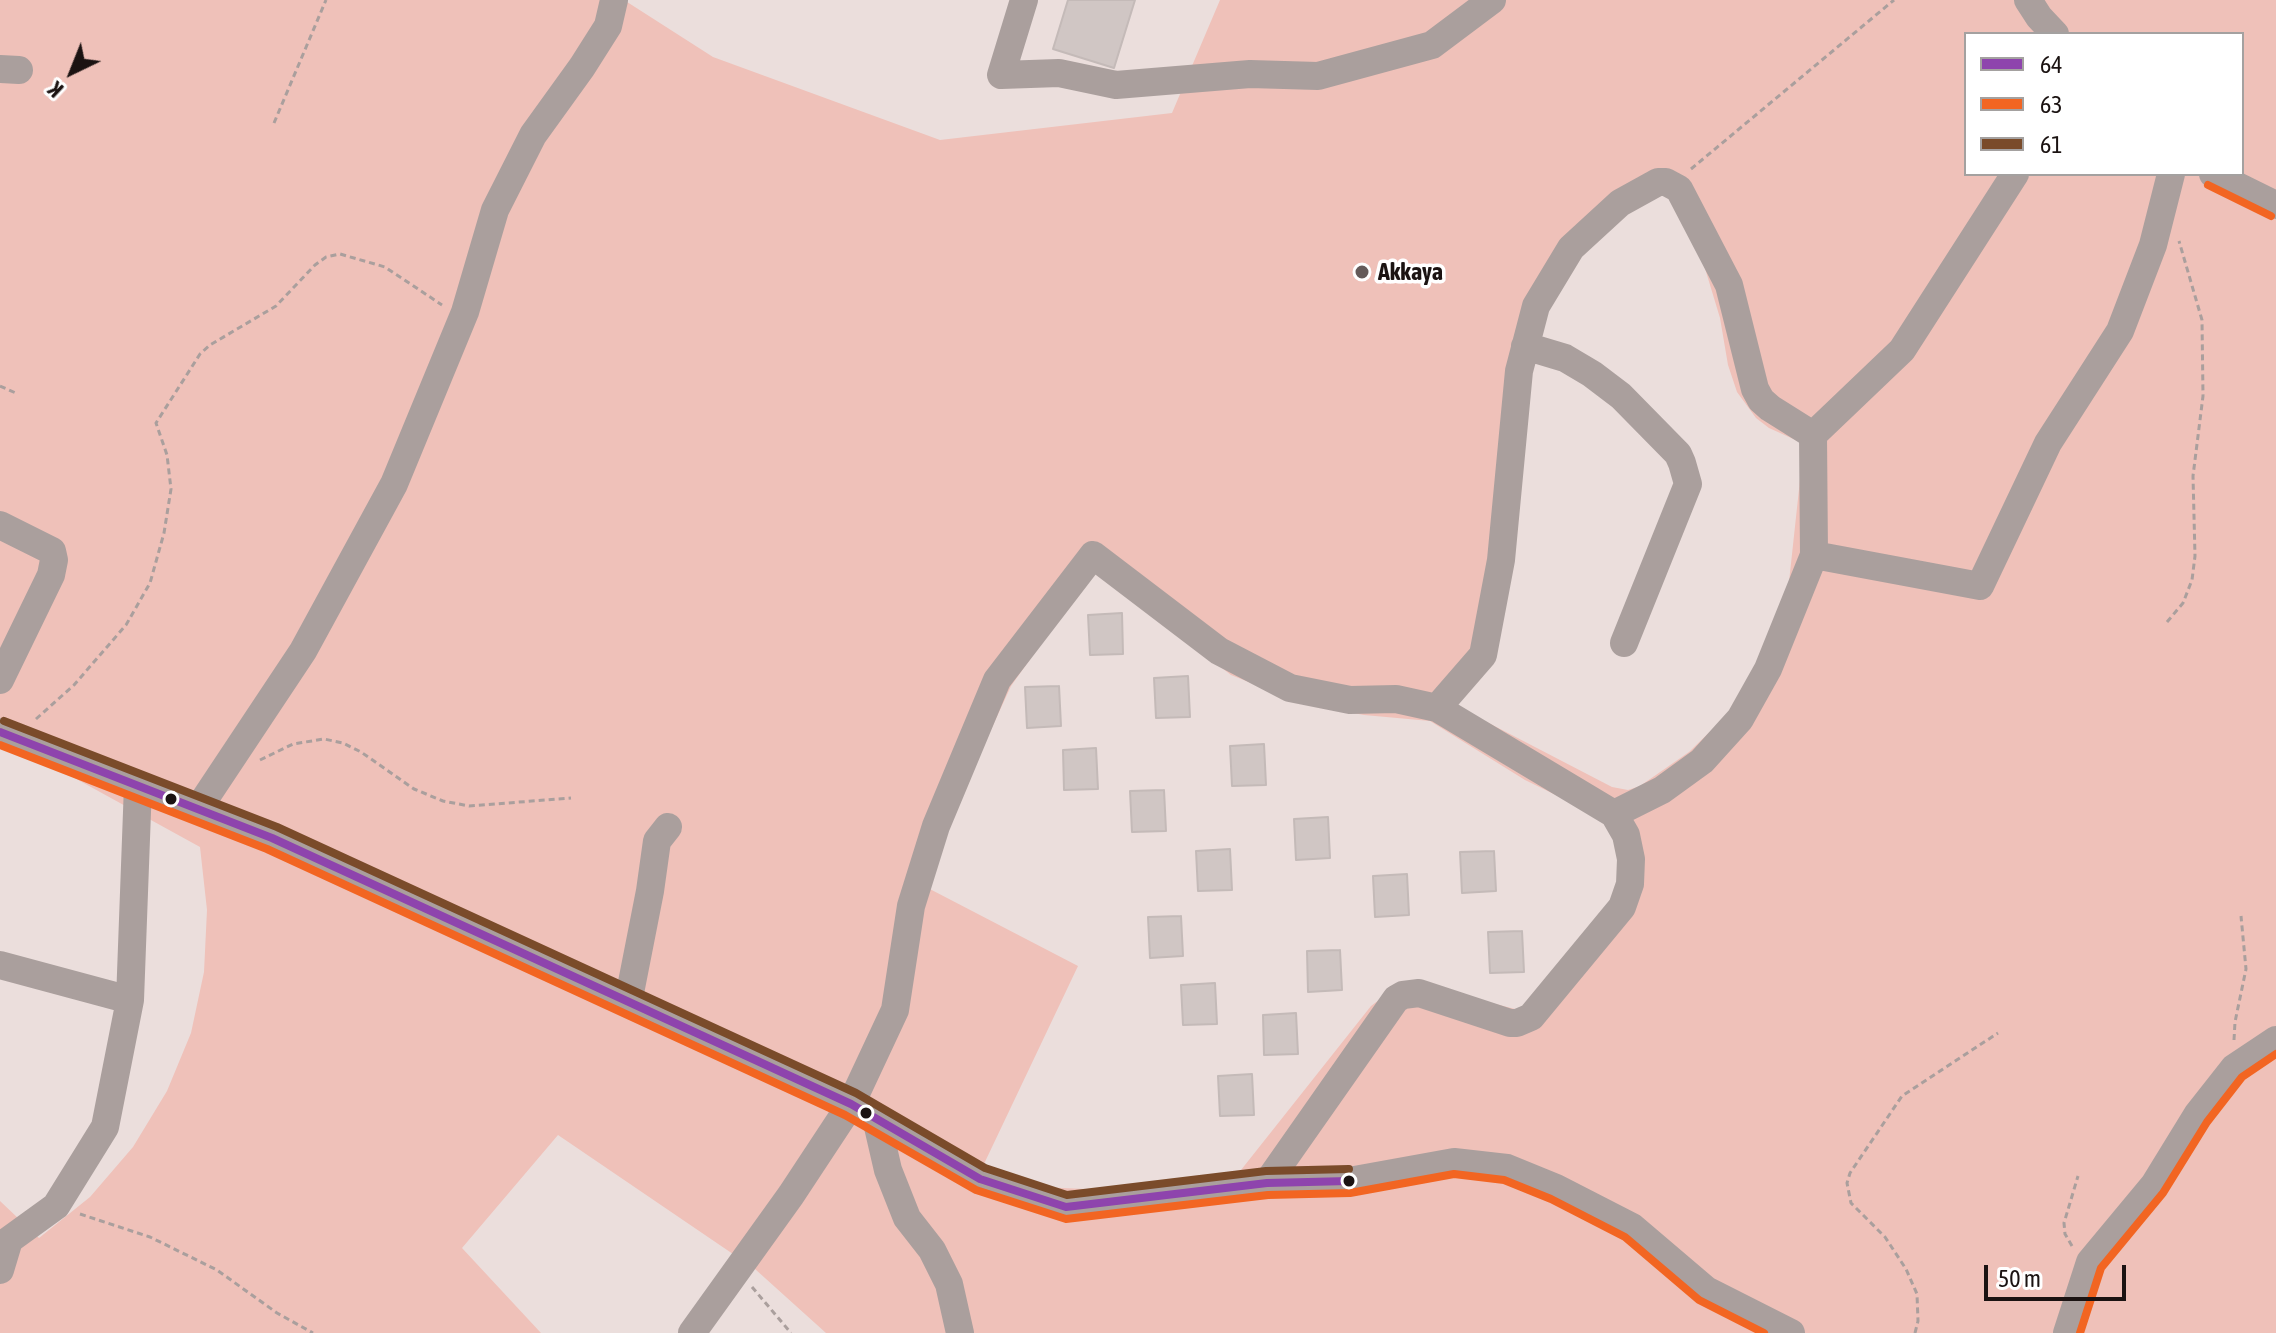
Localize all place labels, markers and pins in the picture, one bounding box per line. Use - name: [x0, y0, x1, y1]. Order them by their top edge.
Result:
- place label: Akkaya: [1378, 258, 1443, 286]
- marker: Akkaya: [1353, 263, 1371, 281]
- unlabelled marker: [163, 791, 179, 807]
- unlabelled marker: [858, 1105, 874, 1121]
- unlabelled marker: [1341, 1173, 1357, 1189]

